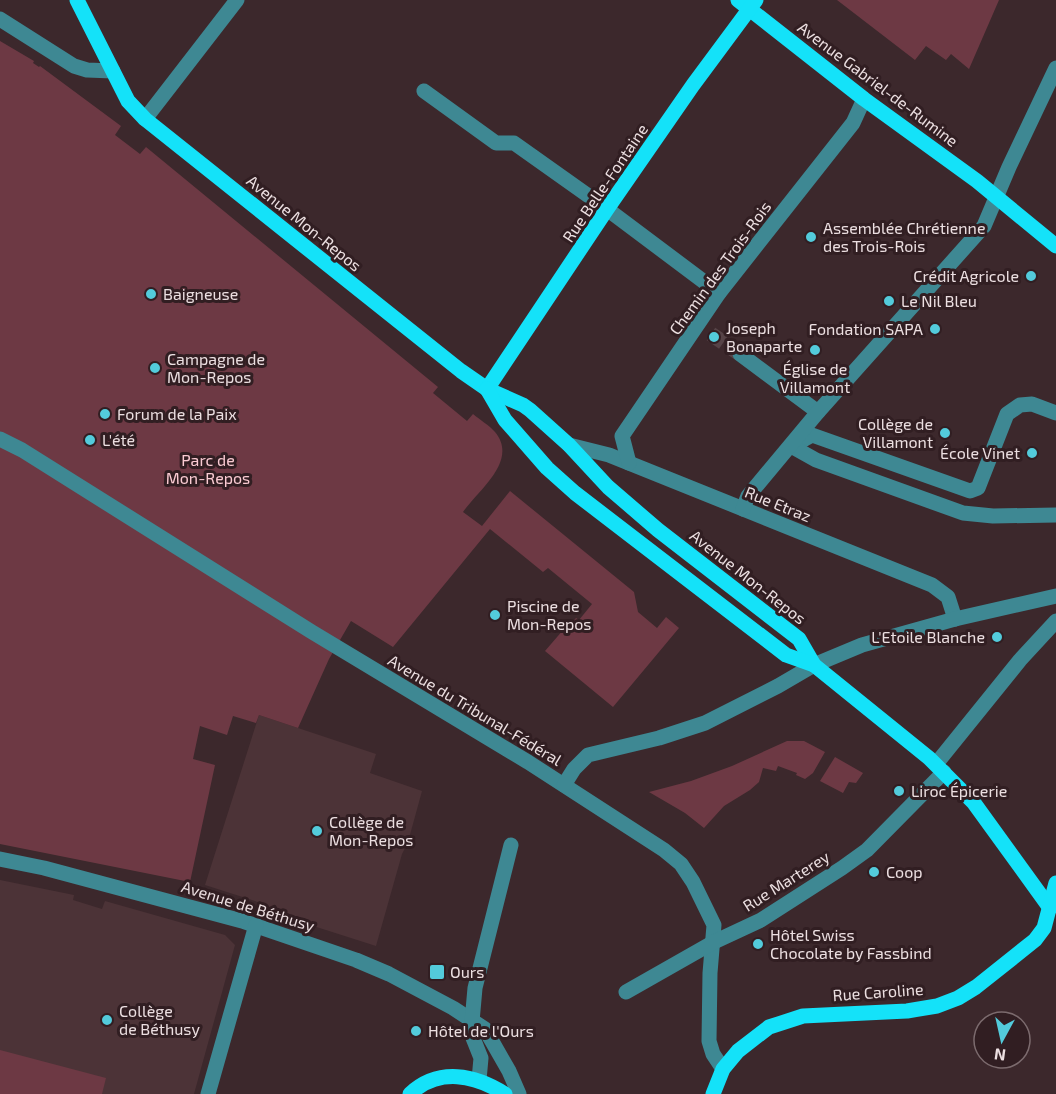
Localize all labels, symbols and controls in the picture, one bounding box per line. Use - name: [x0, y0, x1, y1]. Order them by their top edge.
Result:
- street label: Avenue Gabriel-de-Rumine: [794, 17, 962, 150]
- street label: Rue Belle-Fontaine: [558, 120, 651, 245]
- street label: Avenue Mon-Repos: [243, 171, 365, 275]
- street label: Chemin des Trois-Rois: [665, 197, 774, 338]
- place label: Assemblée Chrétienne des Trois-Rois: [823, 218, 986, 255]
- marker: Assemblée Chrétienne des Trois-Rois: [804, 230, 818, 244]
- place label: Crédit Agricole: [913, 266, 1019, 285]
- marker: Crédit Agricole: [1024, 269, 1038, 283]
- place label: Baigneuse: [163, 284, 238, 303]
- marker: Baigneuse: [144, 287, 158, 301]
- place label: Le Nil Bleu: [901, 291, 977, 310]
- marker: Le Nil Bleu: [882, 294, 896, 308]
- place label: Joseph Bonaparte: [726, 318, 802, 355]
- place label: Fondation SAPA: [809, 319, 923, 338]
- marker: Fondation SAPA: [928, 322, 942, 336]
- marker: Joseph Bonaparte: [707, 330, 721, 344]
- marker: Église de Villamont: [808, 343, 822, 357]
- place label: Campagne de Mon-Repos: [167, 349, 265, 386]
- place label: Église de Villamont: [780, 359, 850, 396]
- marker: Campagne de Mon-Repos: [148, 361, 162, 375]
- place label: Forum de la Paix: [117, 404, 237, 423]
- marker: Forum de la Paix: [98, 407, 112, 421]
- place label: Collège de Villamont: [858, 414, 933, 451]
- marker: Collège de Villamont: [938, 426, 952, 440]
- place label: L'été: [102, 430, 135, 449]
- marker: L'été: [83, 433, 97, 447]
- place label: École Vinet: [940, 443, 1020, 462]
- marker: École Vinet: [1025, 446, 1039, 460]
- park label: Parc de Mon-Repos: [166, 450, 250, 487]
- street label: Rue Etraz: [742, 482, 814, 525]
- street label: Avenue Mon-Repos: [687, 526, 810, 628]
- place label: Piscine de Mon-Repos: [507, 596, 592, 633]
- marker: Piscine de Mon-Repos: [488, 608, 502, 622]
- place label: L'Etoile Blanche: [871, 627, 985, 646]
- marker: L'Etoile Blanche: [990, 630, 1004, 644]
- street label: Avenue du Tribunal-Fédéral: [385, 650, 566, 769]
- place label: Liroc Épicerie: [911, 781, 1007, 800]
- marker: Liroc Épicerie: [892, 784, 906, 798]
- place label: Collège de Mon-Repos: [329, 812, 414, 849]
- marker: Collège de Mon-Repos: [310, 824, 324, 838]
- street label: Rue Marterey: [739, 846, 833, 915]
- place label: Coop: [886, 862, 923, 881]
- marker: Coop: [867, 865, 881, 879]
- street label: Avenue de Béthusy: [179, 876, 317, 935]
- place label: Hôtel Swiss Chocolate by Fassbind: [770, 925, 932, 962]
- marker: Hôtel Swiss Chocolate by Fassbind: [751, 937, 765, 951]
- place label: Ours: [450, 962, 484, 981]
- marker: Ours: [428, 963, 446, 981]
- street label: Rue Caroline: [832, 979, 924, 1004]
- place label: Collège de Béthusy: [119, 1001, 200, 1038]
- north arrow: [972, 1010, 1032, 1070]
- marker: Collège de Béthusy: [100, 1013, 114, 1027]
- place label: Hôtel de l'Ours: [428, 1021, 534, 1040]
- marker: Hôtel de l'Ours: [409, 1024, 423, 1038]
- text: N: [993, 1045, 1007, 1066]

